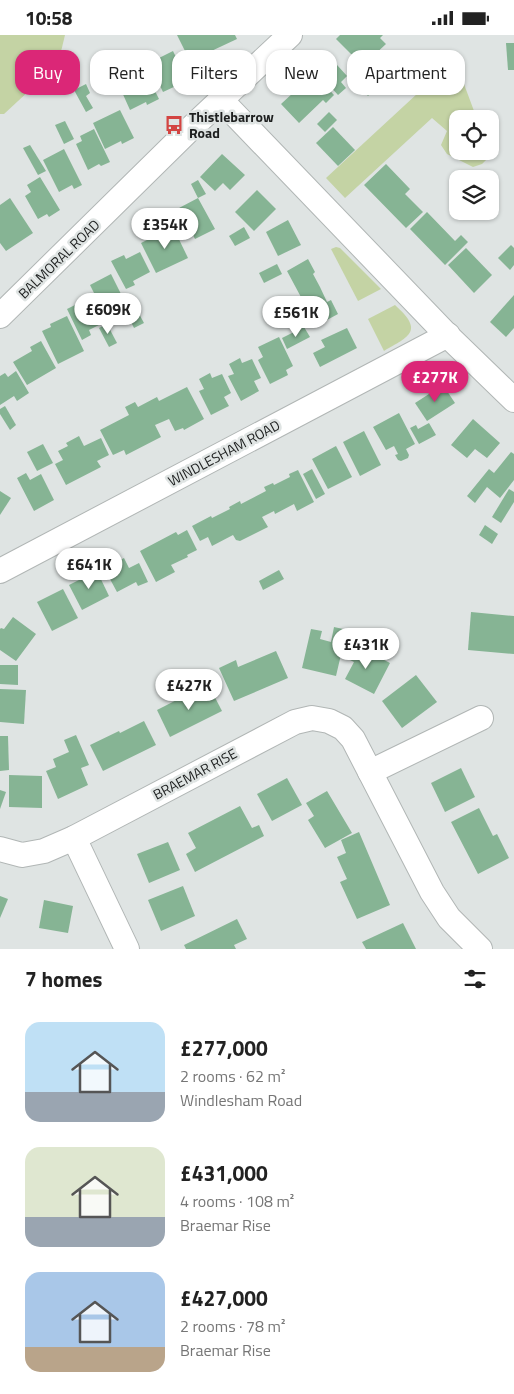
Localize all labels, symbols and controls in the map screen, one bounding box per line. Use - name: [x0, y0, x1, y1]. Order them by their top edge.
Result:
- text: 10:58: [25, 3, 72, 32]
- chip: Buy: [15, 50, 80, 95]
- chip: Rent: [90, 50, 162, 95]
- chip: Filters: [172, 50, 256, 95]
- chip: New: [266, 50, 337, 95]
- chip: Apartment: [347, 50, 465, 95]
- place label: Thistlebarrow Road: [189, 106, 274, 143]
- map controls: [449, 110, 499, 220]
- button: locate: [449, 110, 499, 160]
- bus stop icon: Thistlebarrow Road: [163, 114, 185, 136]
- button: layers: [449, 170, 499, 220]
- pin: £354K: [130, 207, 200, 250]
- text: £354K: [142, 212, 188, 236]
- street label: BALMORAL ROAD: [13, 214, 104, 303]
- pin: £609K: [73, 293, 143, 335]
- pin: £561K: [261, 295, 331, 338]
- text: £609K: [85, 297, 131, 321]
- text: £561K: [273, 300, 319, 324]
- pin: £277K: [400, 361, 470, 403]
- text: £277K: [412, 365, 458, 389]
- street label: WINDLESHAM ROAD: [164, 414, 283, 491]
- pin: £641K: [54, 547, 124, 590]
- text: £641K: [66, 552, 112, 576]
- pin: £431K: [331, 627, 401, 670]
- text: £431K: [343, 632, 389, 656]
- pin: £427K: [154, 669, 224, 711]
- text: £427K: [166, 673, 212, 697]
- street label: BRAEMAR RISE: [149, 742, 241, 805]
- text: 7 homes: [25, 963, 102, 995]
- icon: filters: [461, 965, 489, 993]
- text: £277,000: [180, 1032, 268, 1064]
- icon: home: [65, 1042, 125, 1102]
- text: 2 rooms · 62 m²: [180, 1064, 285, 1088]
- text: Windlesham Road: [180, 1088, 302, 1112]
- text: £431,000: [180, 1157, 268, 1189]
- icon: home: [65, 1167, 125, 1227]
- text: 4 rooms · 108 m²: [180, 1189, 294, 1213]
- text: Braemar Rise: [180, 1213, 271, 1237]
- text: £427,000: [180, 1282, 268, 1314]
- icon: home: [65, 1292, 125, 1352]
- text: 2 rooms · 78 m²: [180, 1314, 285, 1338]
- text: Braemar Rise: [180, 1338, 271, 1362]

